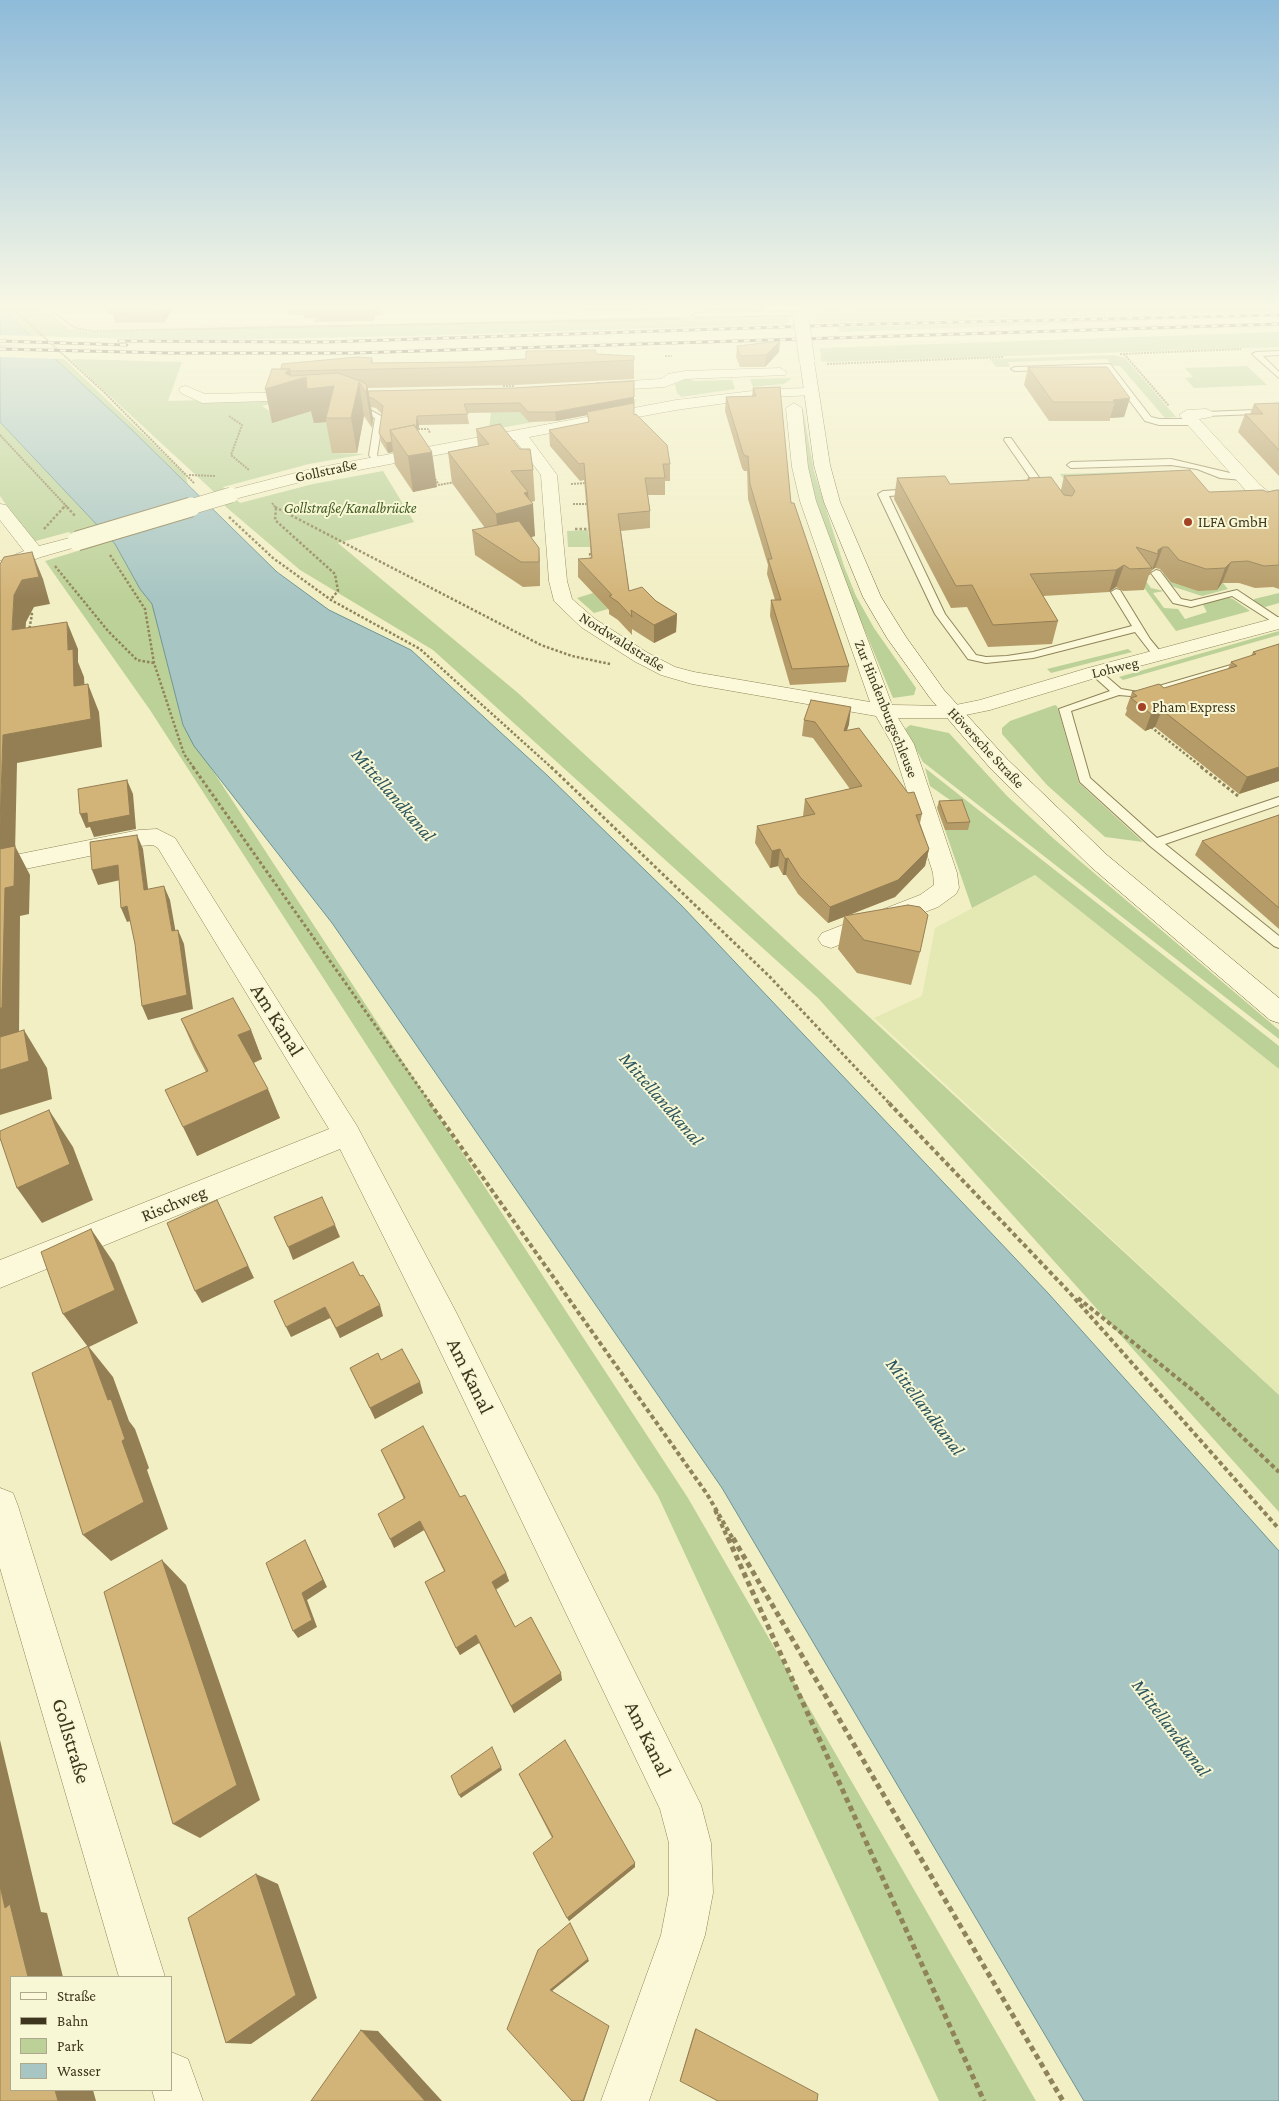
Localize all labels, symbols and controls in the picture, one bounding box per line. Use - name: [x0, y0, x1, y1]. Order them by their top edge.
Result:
- street label: Gollstraße: [294, 456, 358, 486]
- park label: Gollstraße/Kanalbrücke: [284, 499, 416, 517]
- place label: ILFA GmbH: [1198, 513, 1268, 531]
- marker: ILFA GmbH: [1182, 516, 1194, 528]
- street label: Nordwaldstraße: [576, 609, 668, 675]
- street label: Zur Hindenburgschleuse: [850, 637, 922, 781]
- street label: Lohweg: [1090, 653, 1140, 683]
- place label: Pham Express: [1152, 698, 1236, 716]
- marker: Pham Express: [1136, 701, 1148, 713]
- street label: Höversche Straße: [944, 704, 1028, 792]
- water label: Mittellandkanal: [346, 744, 440, 846]
- street label: Am Kanal: [245, 979, 309, 1061]
- water label: Mittellandkanal: [614, 1048, 708, 1150]
- street label: Rischweg: [138, 1181, 210, 1227]
- street label: Am Kanal: [441, 1334, 499, 1418]
- water label: Mittellandkanal: [881, 1354, 969, 1460]
- water label: Mittellandkanal: [1127, 1675, 1215, 1781]
- street label: Gollstraße: [46, 1695, 96, 1787]
- street label: Am Kanal: [619, 1697, 677, 1781]
- legend: [10, 1976, 172, 2091]
- text: Straße: [57, 1988, 96, 2004]
- text: Bahn: [57, 2013, 88, 2029]
- text: Park: [57, 2038, 84, 2054]
- text: Wasser: [57, 2063, 101, 2079]

